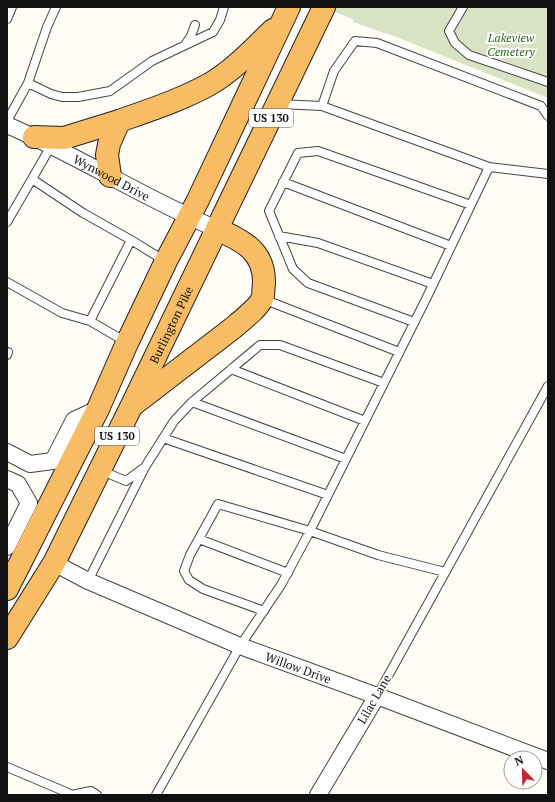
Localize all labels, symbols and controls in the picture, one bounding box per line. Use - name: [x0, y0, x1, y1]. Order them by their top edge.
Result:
- park label: Lakeview Cemetery: [487, 30, 535, 59]
- road number: US 130: [249, 109, 293, 127]
- street label: Wynwood Drive: [71, 151, 152, 203]
- street label: Burlington Pike: [146, 284, 196, 366]
- road number: US 130: [95, 427, 139, 445]
- street label: Willow Drive: [264, 648, 333, 686]
- street label: Lilac Lane: [354, 672, 394, 726]
- north arrow: [503, 750, 543, 790]
- text: N: [513, 752, 526, 769]

